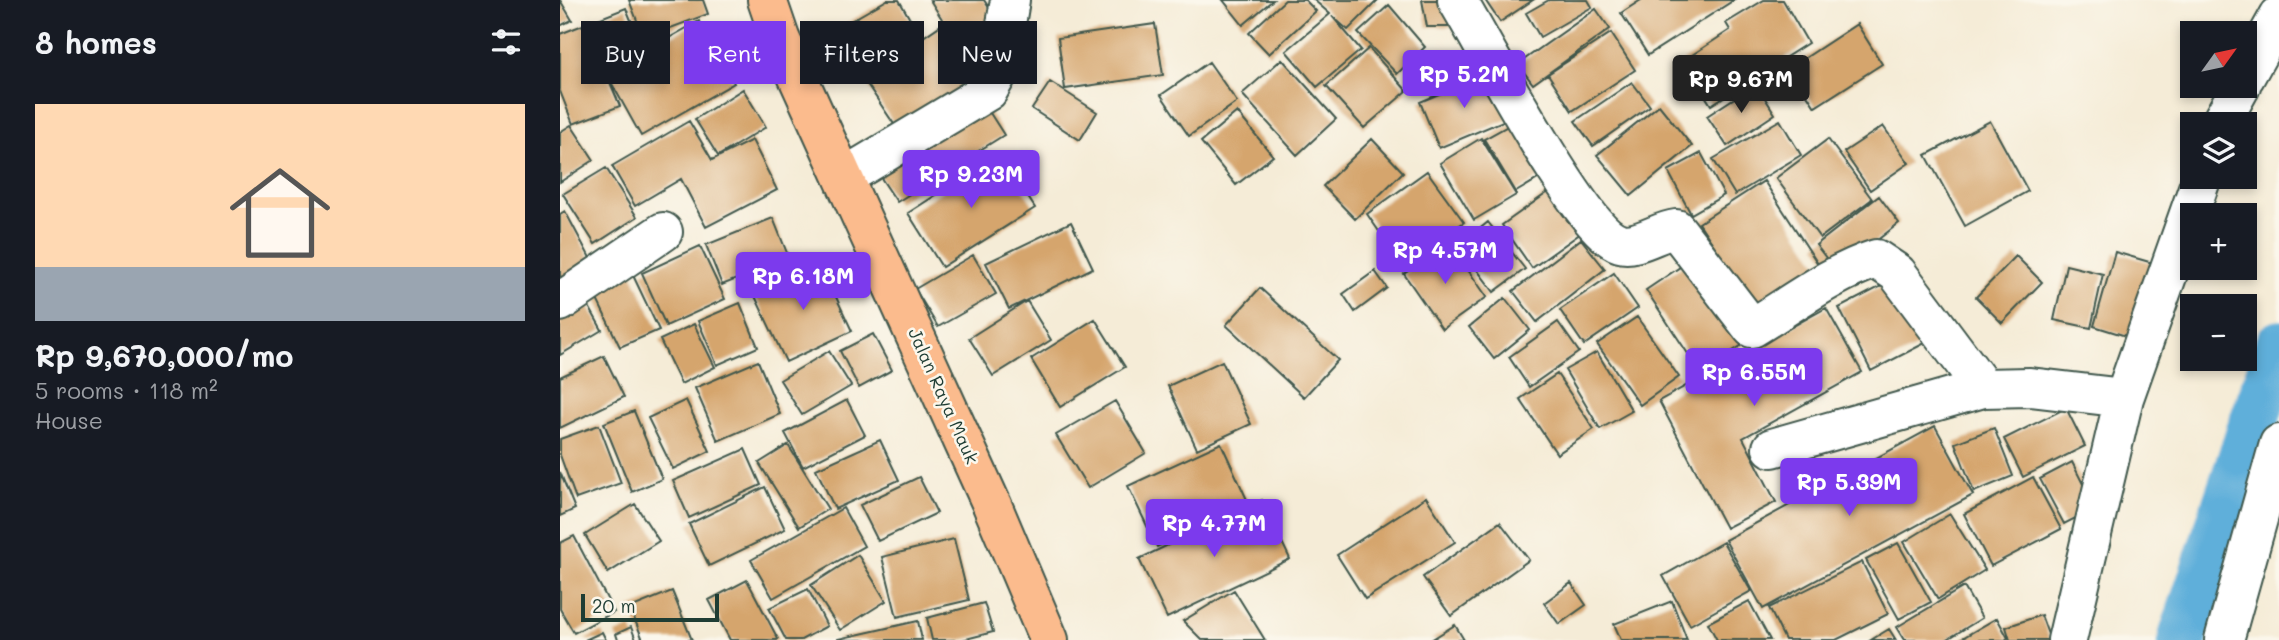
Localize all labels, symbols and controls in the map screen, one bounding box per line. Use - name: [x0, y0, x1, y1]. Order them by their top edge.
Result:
- chip: Buy: [581, 21, 670, 84]
- chip: Rent: [684, 21, 786, 84]
- chip: Filters: [800, 21, 924, 84]
- chip: New: [938, 21, 1037, 84]
- north arrow: [2180, 21, 2258, 98]
- map controls: [2180, 21, 2257, 371]
- text: 8 homes: [35, 22, 157, 62]
- icon: filters: [487, 23, 525, 61]
- pin: Rp 5.2M: [1399, 50, 1529, 110]
- pin: Rp 9.67M: [1669, 55, 1813, 115]
- text: Rp 5.2M: [1419, 58, 1509, 88]
- text: Rp 9.67M: [1689, 63, 1793, 93]
- button: layers: [2180, 112, 2257, 189]
- icon: home: [217, 150, 343, 276]
- pin: Rp 9.23M: [899, 150, 1043, 210]
- text: Rp 9.23M: [919, 158, 1023, 188]
- button: +: [2180, 203, 2257, 280]
- pin: Rp 4.57M: [1373, 226, 1517, 286]
- text: Rp 4.57M: [1392, 234, 1498, 264]
- pin: Rp 6.18M: [731, 252, 875, 312]
- text: Rp 6.18M: [752, 260, 854, 290]
- button: −: [2180, 294, 2257, 371]
- street label: Jalan Raya Mauk: [903, 324, 985, 467]
- text: Rp 9,670,000/mo: [35, 335, 293, 375]
- pin: Rp 6.55M: [1682, 348, 1826, 408]
- text: Rp 6.55M: [1701, 356, 1807, 386]
- text: 5 rooms · 118 m²: [35, 375, 218, 405]
- text: House: [35, 405, 103, 435]
- pin: Rp 5.39M: [1777, 458, 1921, 518]
- text: Rp 5.39M: [1796, 466, 1902, 496]
- pin: Rp 4.77M: [1142, 500, 1286, 559]
- text: Rp 4.77M: [1162, 507, 1266, 537]
- scale bar: [581, 591, 719, 623]
- text: 20 m: [592, 593, 636, 618]

